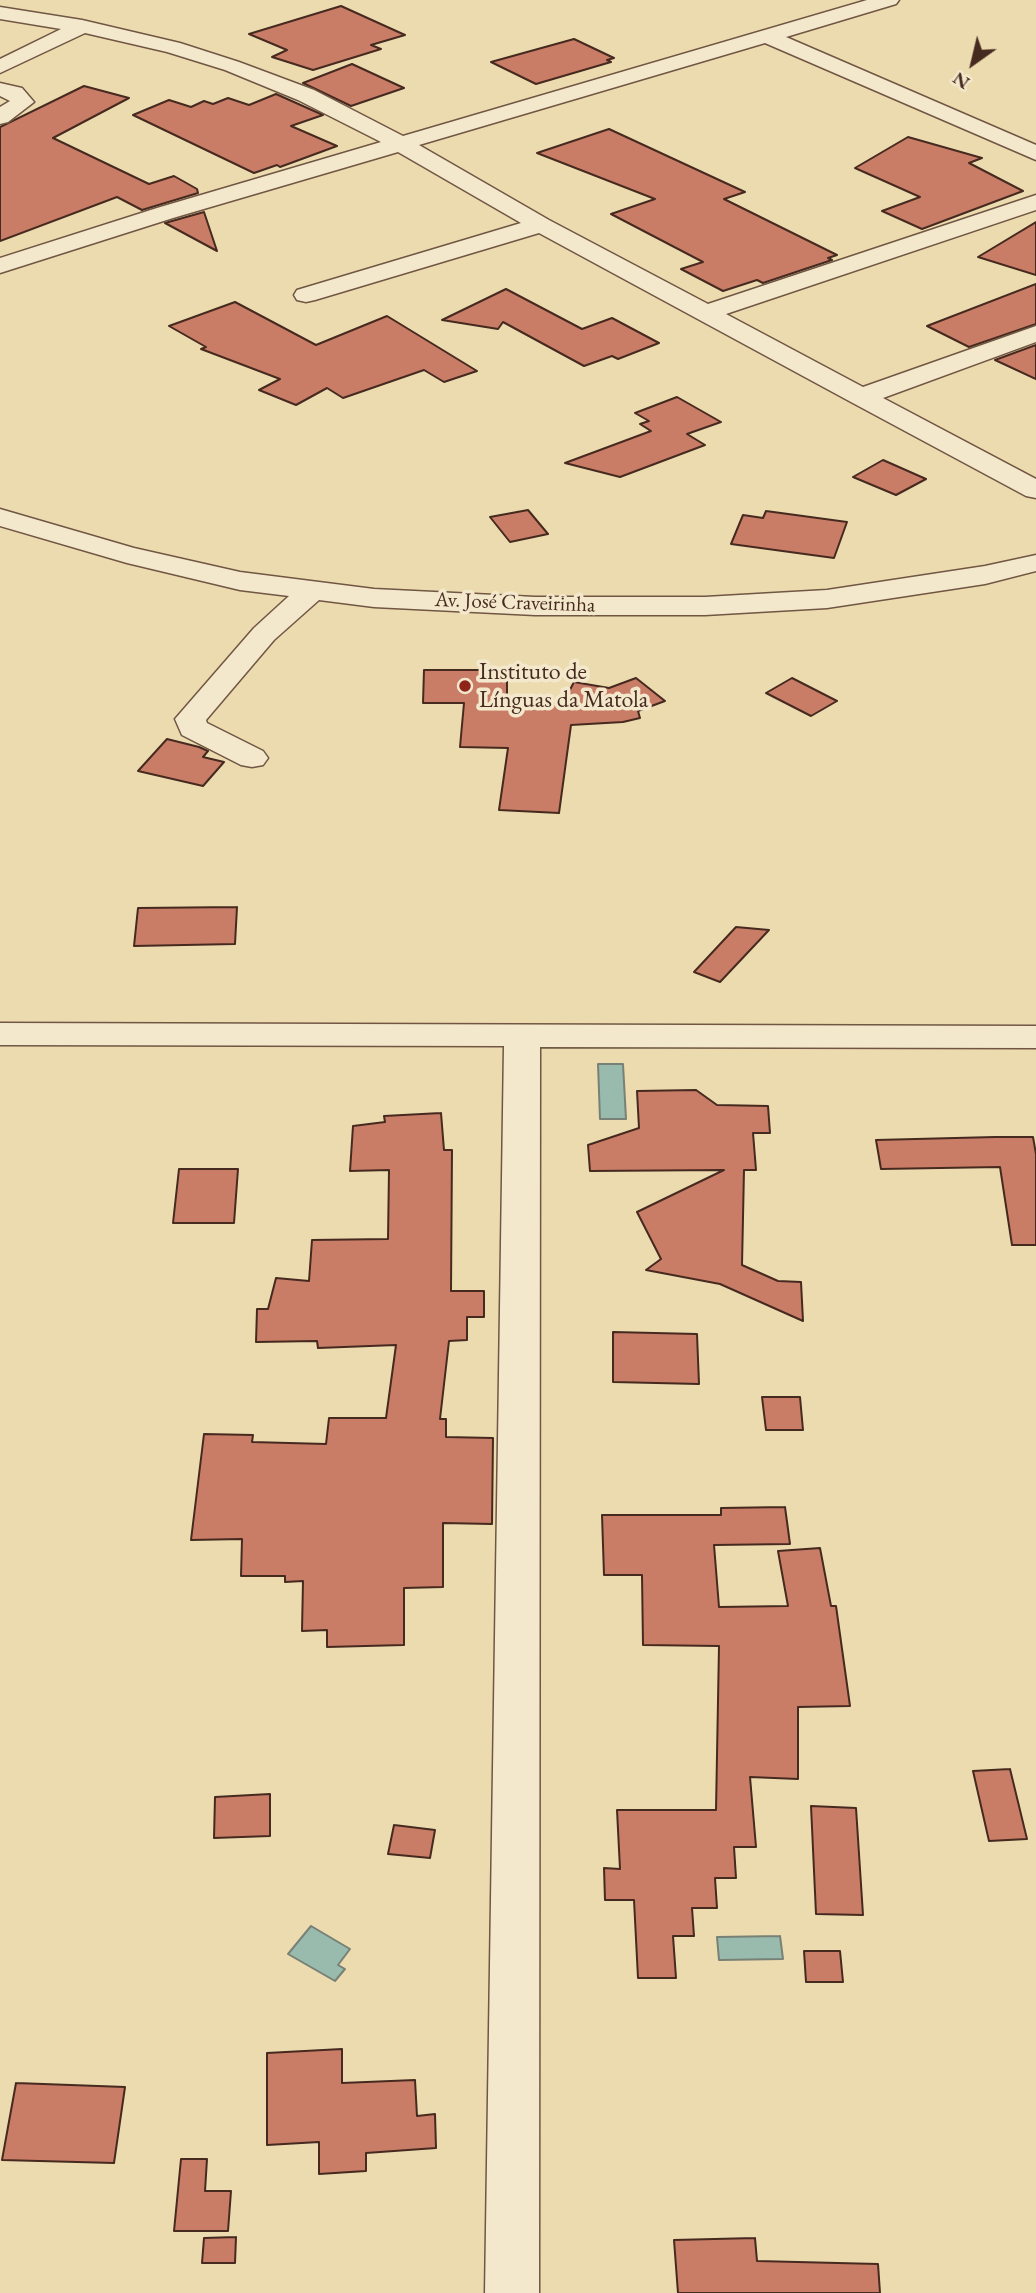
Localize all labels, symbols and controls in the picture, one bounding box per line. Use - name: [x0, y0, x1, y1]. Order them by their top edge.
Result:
- north arrow: [938, 28, 1008, 98]
- text: N: [948, 66, 974, 95]
- street label: Av. José Craveirinha: [434, 588, 596, 618]
- place label: Instituto de Línguas da Matola: [479, 658, 648, 714]
- marker: Instituto de Línguas da Matola: [457, 678, 473, 694]

